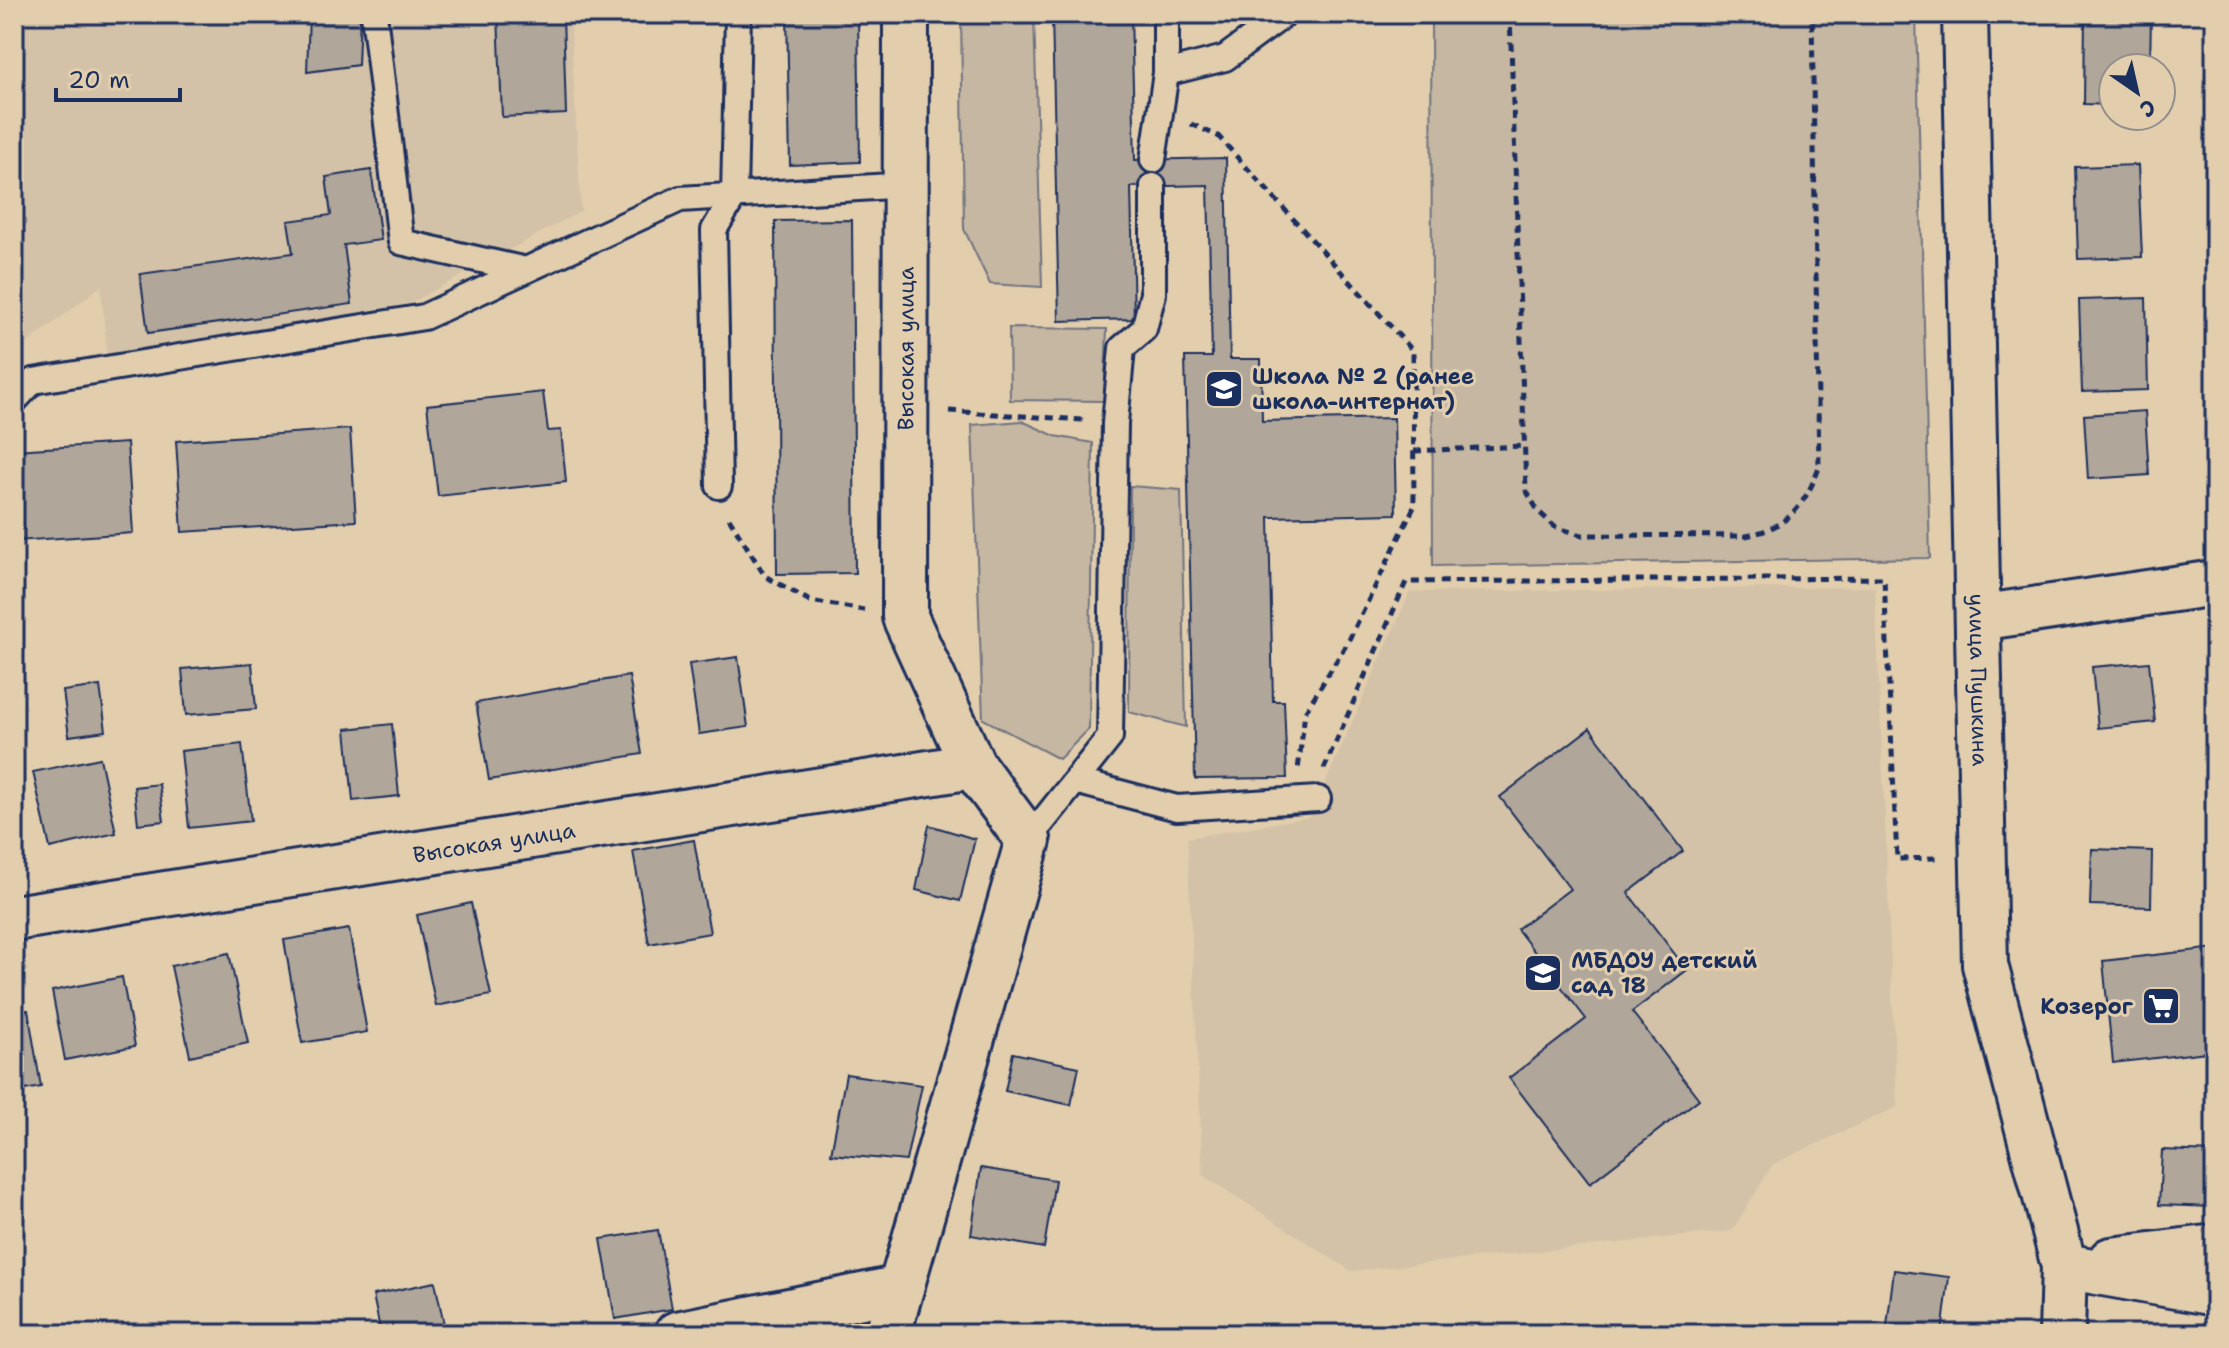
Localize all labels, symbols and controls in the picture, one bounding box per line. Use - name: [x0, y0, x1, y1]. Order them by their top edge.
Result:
- scale bar: [56, 52, 180, 102]
- north arrow: [2097, 52, 2177, 132]
- text: 20 m: [68, 64, 130, 96]
- text: С: [2134, 92, 2162, 124]
- street label: Высокая улица: [891, 266, 921, 430]
- place label: Школа № 2 (ранее школа-интернат): [1252, 362, 1474, 416]
- school or university icon: Школа № 2 (ранее школа-интернат): [1203, 368, 1245, 410]
- street label: улица Пушкина: [1962, 593, 1995, 767]
- street label: Высокая улица: [411, 815, 578, 870]
- place label: МБДОУ детский сад 18: [1571, 946, 1757, 1000]
- school or university icon: МБДОУ детский сад 18: [1522, 952, 1564, 994]
- supermarket icon: Козерог: [2140, 985, 2182, 1027]
- place label: Козерог: [2040, 992, 2134, 1021]

